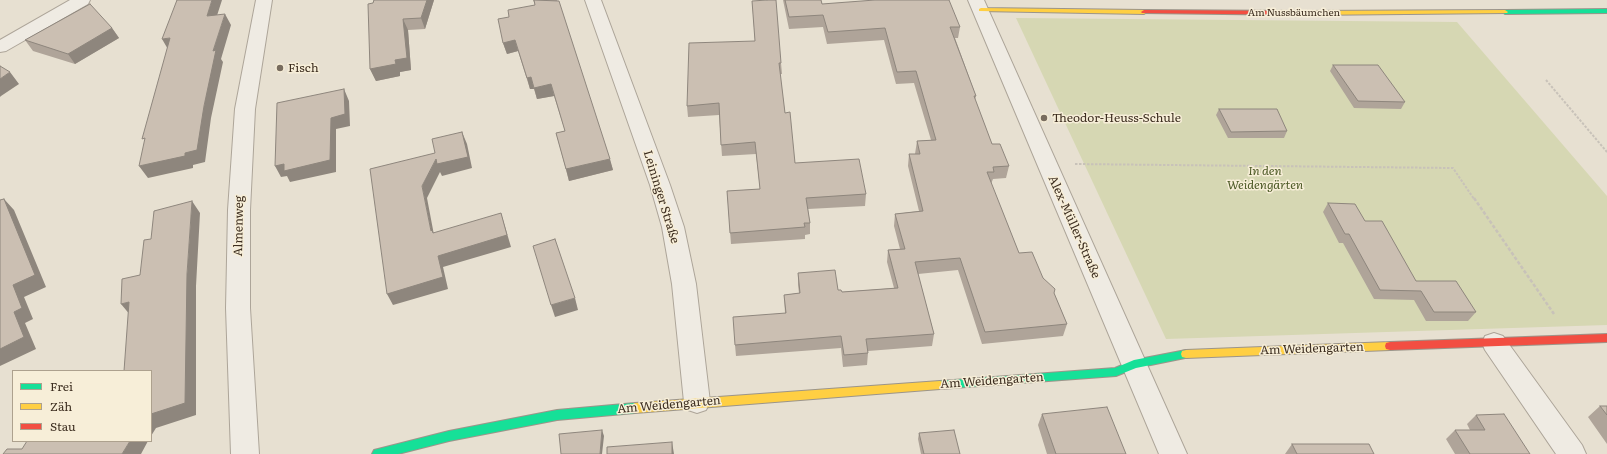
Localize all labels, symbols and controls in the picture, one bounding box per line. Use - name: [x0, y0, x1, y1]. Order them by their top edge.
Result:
- street label: Am Nussbäumchen: [1248, 7, 1340, 19]
- place label: Fisch: [288, 61, 319, 75]
- marker: Fisch: [275, 63, 285, 73]
- place label: Theodor-Heuss-Schule: [1052, 111, 1181, 125]
- marker: Theodor-Heuss-Schule: [1039, 113, 1049, 123]
- street label: Leininger Straße: [640, 149, 682, 245]
- park label: In den Weidengärten: [1227, 164, 1303, 192]
- street label: Alex-Müller-Straße: [1045, 173, 1103, 281]
- street label: Almenweg: [231, 195, 247, 257]
- street label: Am Weidengarten: [1260, 340, 1364, 358]
- legend: [12, 370, 152, 442]
- street label: Am Weidengarten: [940, 370, 1044, 392]
- text: Frei: [50, 377, 73, 395]
- street label: Am Weidengarten: [617, 393, 721, 417]
- text: Zäh: [50, 397, 72, 415]
- text: Stau: [50, 417, 76, 435]

